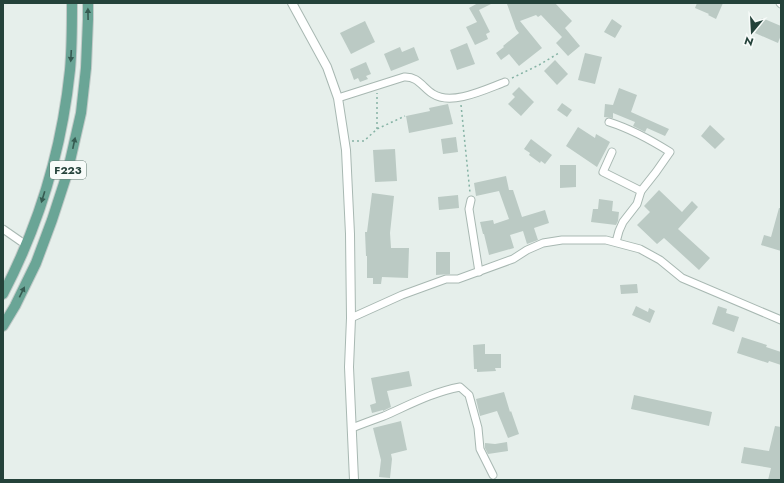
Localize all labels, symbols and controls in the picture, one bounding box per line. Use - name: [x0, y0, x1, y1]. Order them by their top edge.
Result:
- one-way arrow: [85, 7, 91, 20]
- north arrow: [732, 12, 772, 52]
- text: N: [742, 33, 756, 50]
- one-way arrow: [67, 50, 74, 62]
- one-way arrow: [72, 137, 78, 149]
- road number: F223: [50, 161, 86, 179]
- one-way arrow: [40, 191, 46, 203]
- one-way arrow: [19, 286, 25, 297]

